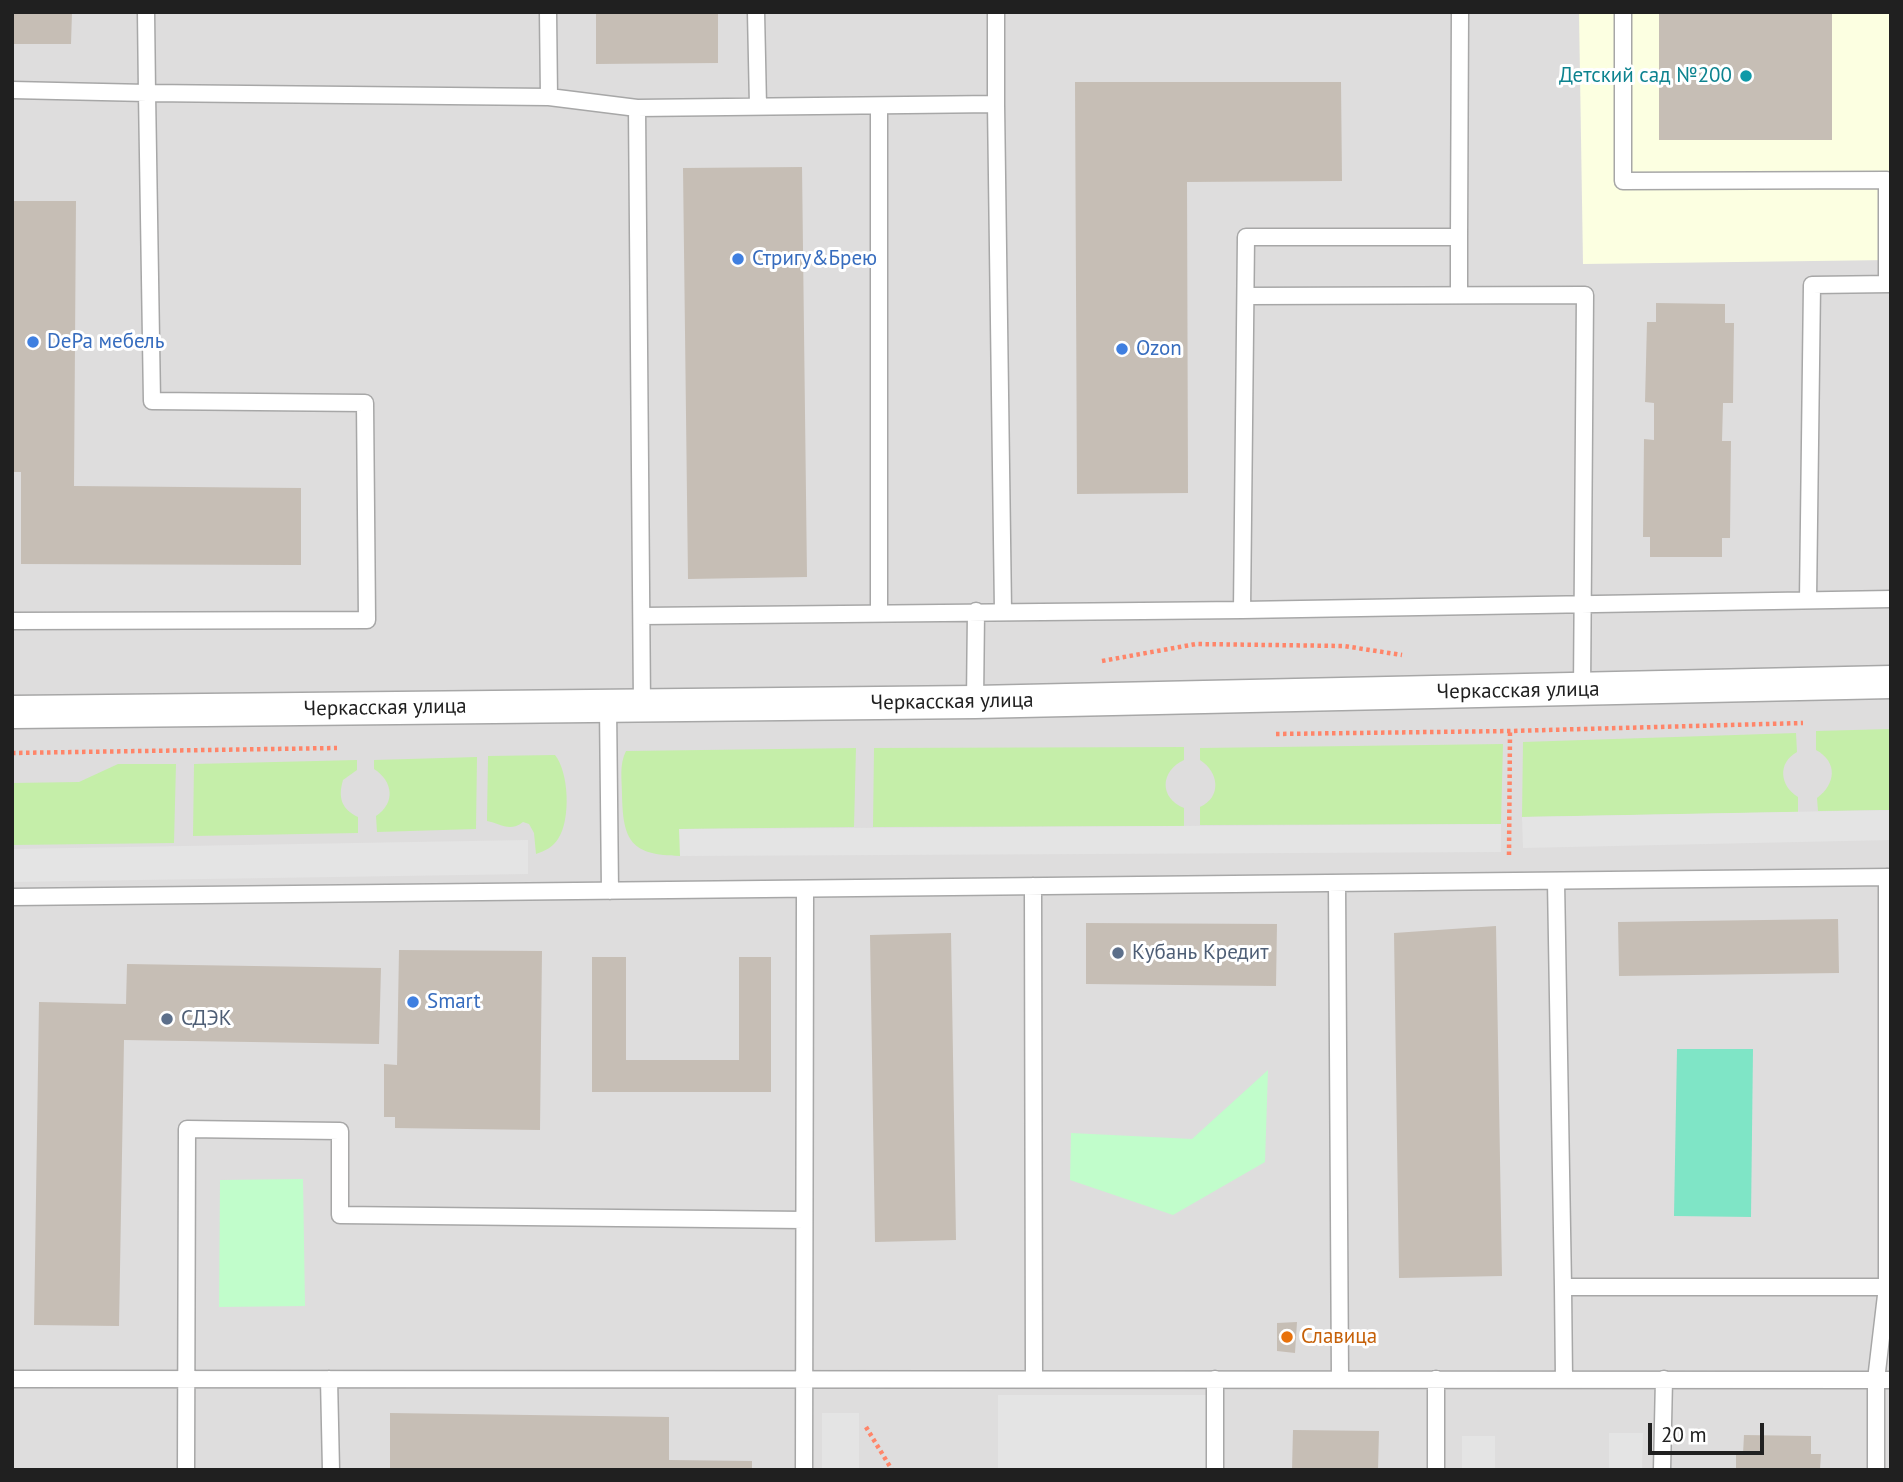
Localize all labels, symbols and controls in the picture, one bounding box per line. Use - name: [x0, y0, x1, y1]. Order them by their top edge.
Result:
- place label: Детский сад №200: [1559, 63, 1732, 89]
- marker: Детский сад №200: [1738, 68, 1754, 84]
- place label: Стригу&Брею: [752, 246, 877, 272]
- marker: Стригу&Брею: [730, 251, 746, 267]
- place label: DePa мебель: [47, 329, 164, 355]
- marker: DePa мебель: [25, 334, 41, 350]
- place label: Ozon: [1136, 336, 1182, 362]
- marker: Ozon: [1114, 341, 1130, 357]
- street label: Черкасская улица: [1436, 677, 1600, 705]
- street label: Черкасская улица: [870, 688, 1034, 716]
- street label: Черкасская улица: [303, 694, 467, 722]
- place label: Кубань Кредит: [1132, 940, 1269, 966]
- marker: Кубань Кредит: [1110, 945, 1126, 961]
- place label: Smart: [427, 989, 481, 1015]
- marker: Smart: [405, 994, 421, 1010]
- place label: СДЭК: [181, 1006, 232, 1032]
- marker: СДЭК: [159, 1011, 175, 1027]
- place label: Славица: [1301, 1324, 1377, 1350]
- marker: Славица: [1279, 1329, 1295, 1345]
- scale bar: [1651, 1408, 1766, 1452]
- text: 20 m: [1661, 1421, 1707, 1448]

